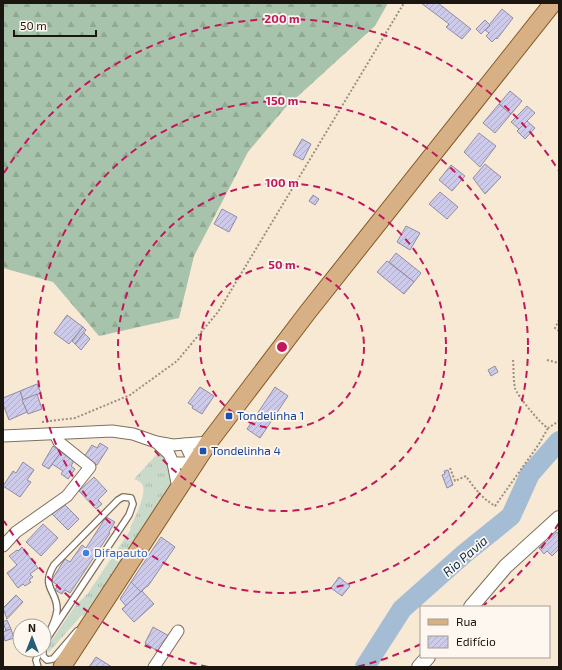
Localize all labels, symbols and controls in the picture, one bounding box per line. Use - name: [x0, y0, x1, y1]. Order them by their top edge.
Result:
- text: 200 m: [264, 11, 300, 25]
- scale bar: [14, 12, 96, 38]
- text: 50 m: [20, 18, 47, 32]
- text: 150 m: [266, 93, 298, 107]
- text: 100 m: [265, 175, 299, 189]
- text: 50 m: [268, 257, 296, 271]
- centre of rings: [275, 340, 289, 354]
- place label: Tondelinha 1: [237, 408, 304, 422]
- marker: Tondelinha 1: [224, 411, 234, 421]
- place label: Tondelinha 4: [211, 443, 281, 457]
- marker: Tondelinha 4: [198, 446, 208, 456]
- water label: Rio Pavia: [439, 532, 491, 580]
- place label: Difapauto: [94, 545, 148, 559]
- marker: Difapauto: [81, 548, 91, 558]
- legend: [420, 606, 550, 658]
- text: Rua: [456, 614, 477, 628]
- north arrow: [12, 618, 52, 658]
- text: N: [28, 621, 36, 634]
- text: Edifício: [456, 634, 496, 648]

